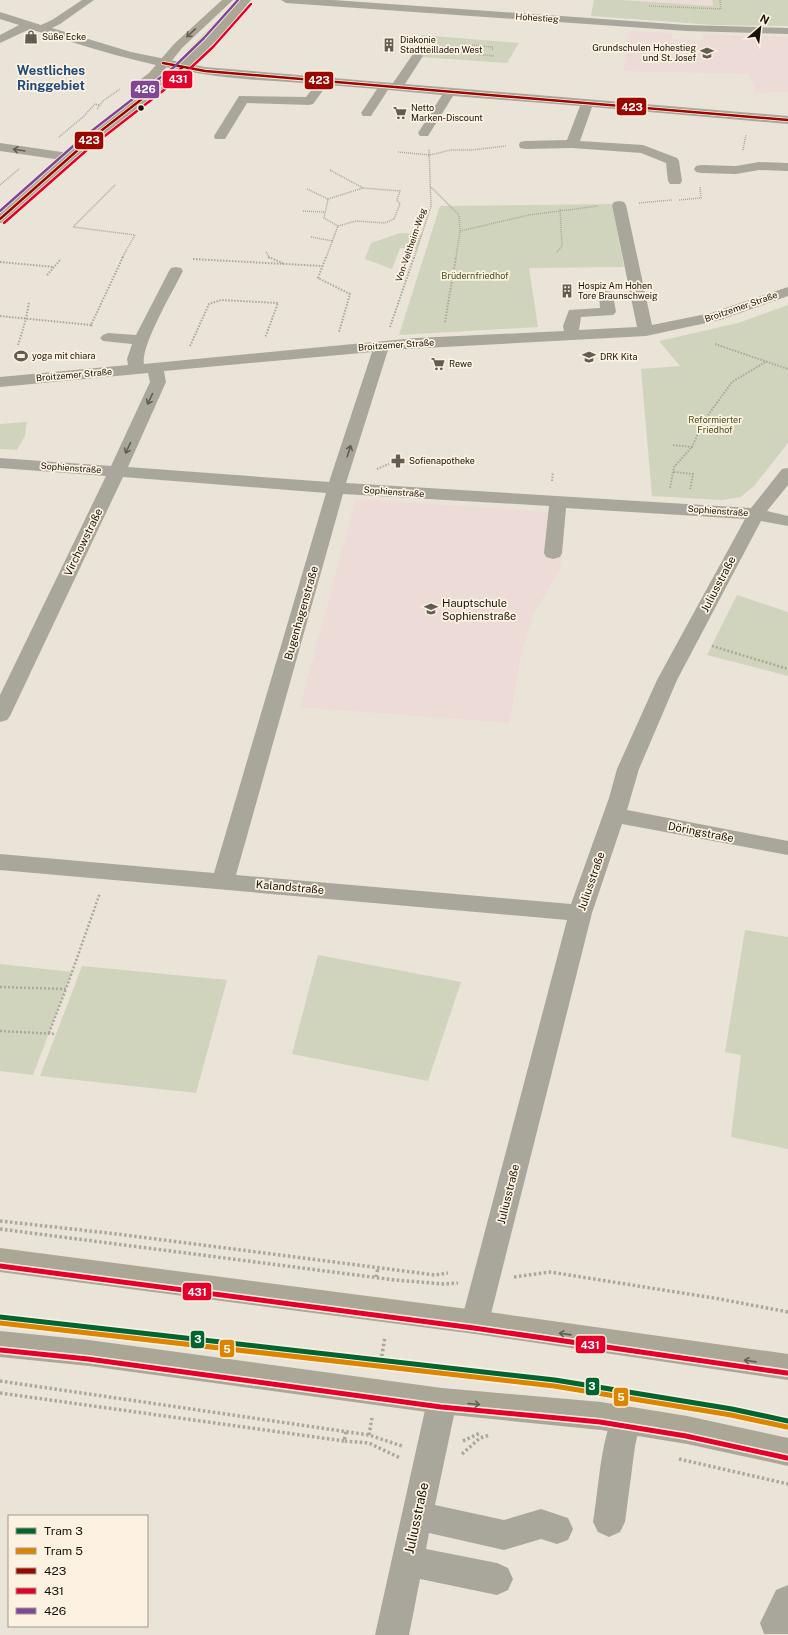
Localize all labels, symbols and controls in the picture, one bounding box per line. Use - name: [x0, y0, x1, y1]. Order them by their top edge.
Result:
- north arrow: [740, 8, 780, 48]
- street label: Hohestieg: [515, 11, 559, 25]
- text: N: [758, 12, 771, 26]
- shop icon: Süße Ecke: [23, 29, 39, 45]
- one-way arrow: [186, 29, 196, 38]
- place label: Süße Ecke: [42, 31, 86, 42]
- place label: Diakonie Stadtteilladen West: [400, 34, 483, 55]
- building icon: Diakonie Stadtteilladen West: [381, 37, 397, 53]
- place label: Grundschulen Hohestieg und St. Josef: [592, 42, 696, 63]
- school or university icon: Grundschulen Hohestieg und St. Josef: [699, 45, 715, 61]
- district label: Westliches Ringgebiet: [17, 63, 85, 93]
- line badge: 431: [162, 70, 193, 89]
- line badge: 423: [304, 71, 334, 90]
- text: 431: [168, 73, 188, 85]
- text: 423: [308, 74, 330, 86]
- line badge: 426: [130, 80, 160, 99]
- text: 426: [134, 83, 156, 95]
- line badge: 423: [616, 97, 647, 116]
- text: 423: [621, 101, 643, 113]
- place label: Netto Marken-Discount: [411, 102, 483, 123]
- unlabelled marker: [136, 103, 146, 113]
- supermarket icon: Netto Marken-Discount: [392, 105, 408, 121]
- line badge: 423: [74, 131, 104, 150]
- text: 423: [78, 134, 100, 146]
- one-way arrow: [13, 146, 26, 154]
- street label: Von-Veltheim-Weg: [393, 206, 428, 283]
- park label: Brüdernfriedhof: [441, 270, 509, 281]
- place label: Hospiz Am Hohen Tore Braunschweig: [578, 280, 658, 301]
- building icon: Hospiz Am Hohen Tore Braunschweig: [559, 283, 575, 299]
- street label: Broitzemer Straße: [703, 289, 779, 324]
- street label: Broitzemer Straße: [357, 336, 434, 353]
- sports icon: yoga mit chiara: [13, 348, 29, 364]
- school or university icon: DRK Kita: [581, 349, 597, 365]
- place label: yoga mit chiara: [32, 350, 96, 361]
- place label: DRK Kita: [600, 351, 637, 362]
- supermarket icon: Rewe: [430, 356, 446, 372]
- place label: Rewe: [449, 358, 472, 369]
- street label: Broitzemer Straße: [35, 366, 112, 383]
- one-way arrow: [146, 393, 153, 405]
- park label: Reformierter Friedhof: [688, 414, 742, 435]
- one-way arrow: [124, 442, 131, 454]
- one-way arrow: [346, 445, 353, 458]
- pharmacy icon: Sofienapotheke: [390, 453, 406, 469]
- place label: Sofienapotheke: [409, 455, 475, 466]
- street label: Sophienstraße: [40, 460, 102, 475]
- street label: Sophienstraße: [363, 484, 425, 499]
- street label: Sophienstraße: [687, 503, 749, 518]
- street label: Virchowstraße: [61, 506, 105, 578]
- street label: Juliusstraße: [698, 554, 738, 614]
- street label: Bugenhagenstraße: [282, 565, 320, 661]
- place label: Hauptschule Sophienstraße: [442, 597, 516, 622]
- school or university icon: Hauptschule Sophienstraße: [423, 601, 439, 617]
- street label: Döringstraße: [667, 820, 735, 844]
- street label: Juliusstraße: [575, 850, 607, 912]
- street label: Kalandstraße: [255, 878, 325, 896]
- street label: Juliusstraße: [495, 1163, 521, 1225]
- line badge: 431: [182, 1282, 212, 1301]
- text: 431: [187, 1286, 207, 1298]
- line badge: 3: [190, 1330, 205, 1349]
- one-way arrow: [559, 1330, 572, 1338]
- text: 3: [194, 1333, 202, 1345]
- line badge: 431: [575, 1335, 606, 1354]
- line badge: 5: [219, 1339, 235, 1358]
- text: 431: [580, 1339, 600, 1351]
- text: 5: [223, 1343, 231, 1355]
- one-way arrow: [744, 1357, 757, 1365]
- line badge: 3: [585, 1377, 600, 1396]
- text: 3: [588, 1380, 596, 1392]
- line badge: 5: [613, 1387, 629, 1407]
- text: 5: [617, 1391, 625, 1403]
- one-way arrow: [467, 1400, 480, 1407]
- street label: Juliusstraße: [402, 1481, 431, 1555]
- legend: [8, 1515, 148, 1627]
- text: Tram 3: [44, 1524, 83, 1538]
- text: Tram 5: [44, 1544, 83, 1558]
- text: 423: [44, 1564, 66, 1578]
- text: 431: [44, 1584, 64, 1598]
- text: 426: [44, 1604, 66, 1618]

